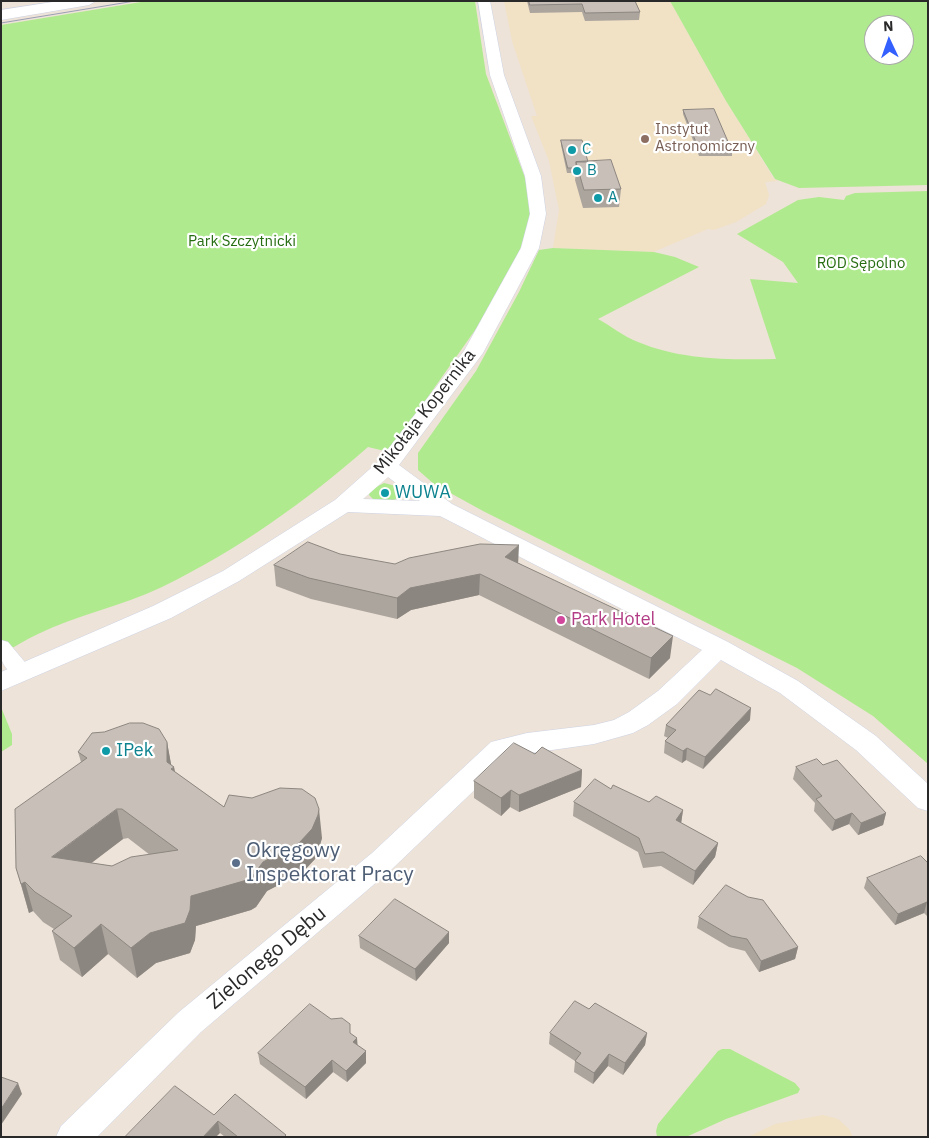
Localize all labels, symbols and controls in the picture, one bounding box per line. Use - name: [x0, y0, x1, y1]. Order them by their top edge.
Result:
- north arrow: [864, 15, 914, 65]
- text: N: [883, 17, 894, 35]
- place label: Instytut Astronomiczny: [655, 121, 755, 156]
- marker: Instytut Astronomiczny: [639, 133, 651, 145]
- place label: C: [582, 141, 591, 159]
- marker: C: [566, 144, 578, 156]
- place label: B: [587, 162, 597, 180]
- marker: B: [571, 165, 583, 177]
- place label: A: [608, 189, 618, 207]
- marker: A: [592, 192, 604, 204]
- park label: Park Szczytnicki: [188, 233, 296, 251]
- park label: ROD Sępolno: [817, 255, 905, 273]
- street label: Mikołaja Kopernika: [369, 345, 481, 479]
- place label: WUWA: [395, 482, 451, 504]
- marker: WUWA: [379, 487, 391, 499]
- place label: Park Hotel: [571, 609, 656, 631]
- marker: Park Hotel: [555, 614, 567, 626]
- place label: IPek: [116, 740, 153, 762]
- marker: IPek: [100, 745, 112, 757]
- place label: Okręgowy Inspektorat Pracy: [246, 838, 414, 888]
- marker: Okręgowy Inspektorat Pracy: [230, 857, 242, 869]
- street label: Zielonego Dębu: [202, 901, 332, 1015]

